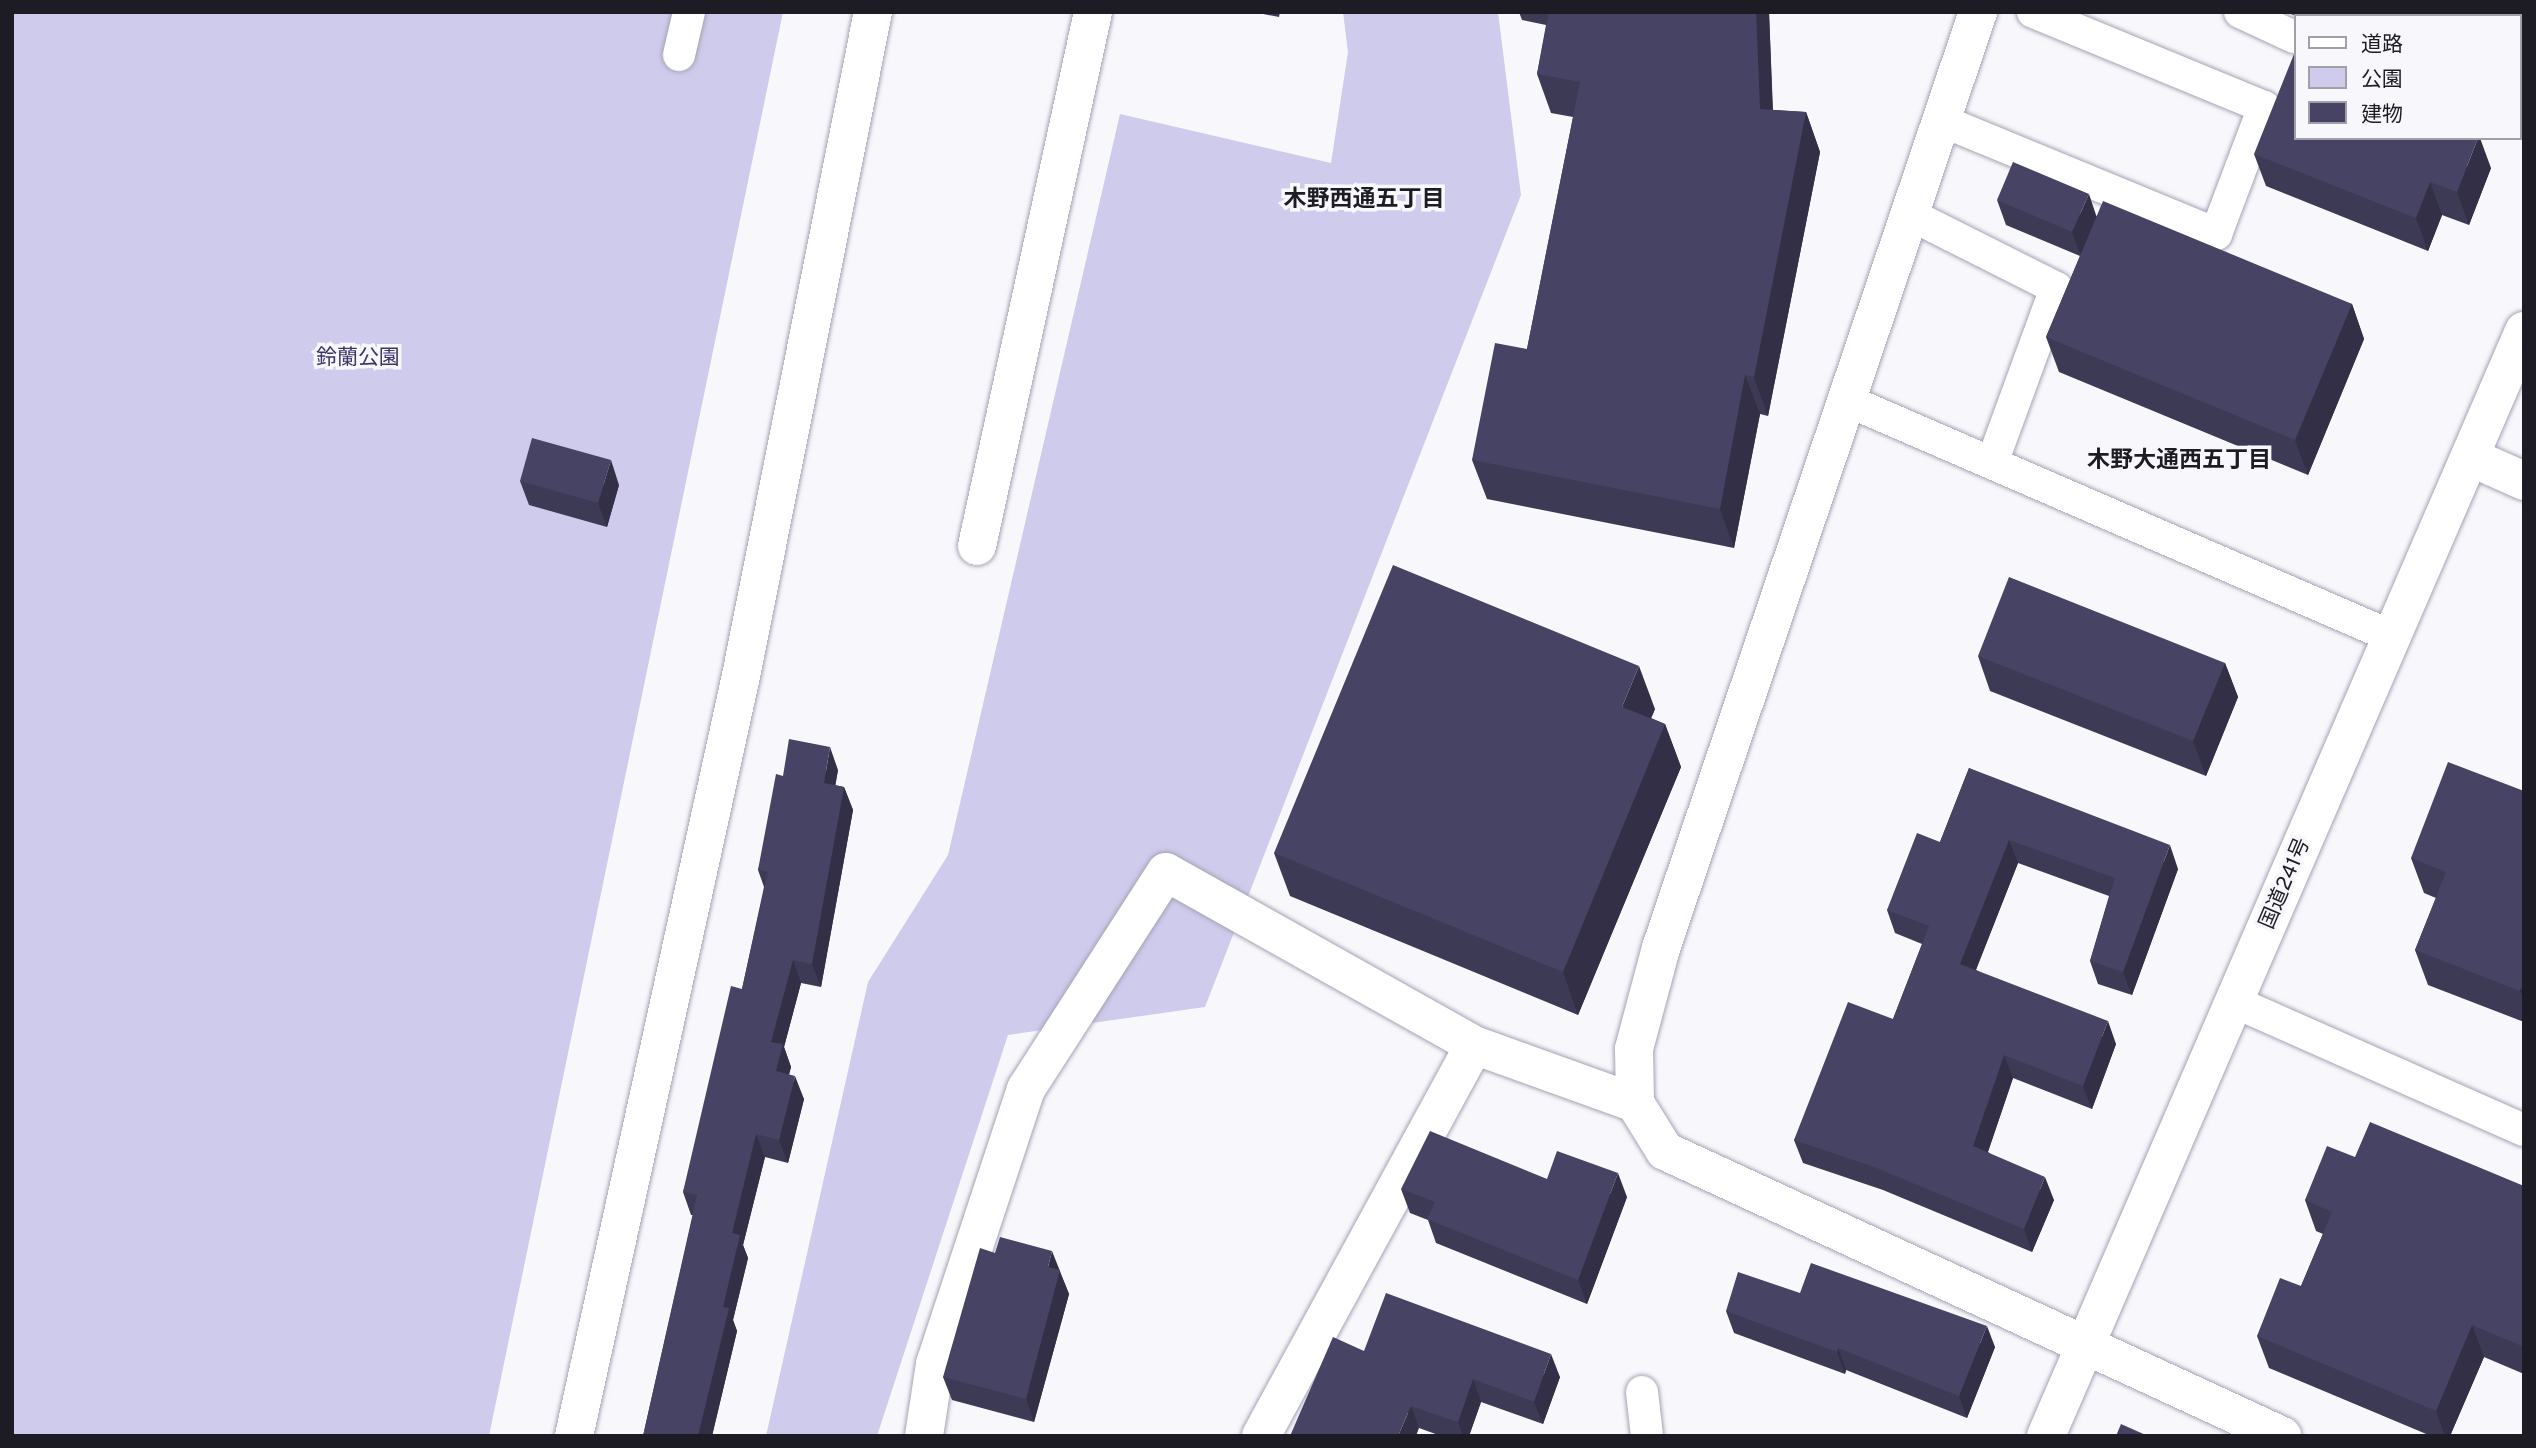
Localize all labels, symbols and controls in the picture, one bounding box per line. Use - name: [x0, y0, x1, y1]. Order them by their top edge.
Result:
- legend: [2294, 14, 2522, 140]
- text: 道路: [2361, 32, 2403, 59]
- text: 公園: [2361, 67, 2403, 94]
- text: 建物: [2361, 102, 2403, 129]
- district label: 木野西通五丁目: [1284, 187, 1444, 215]
- park label: 鈴蘭公園: [316, 346, 400, 372]
- district label: 木野大通西五丁目: [2087, 448, 2271, 476]
- street label: 国道241号: [2256, 835, 2316, 933]

